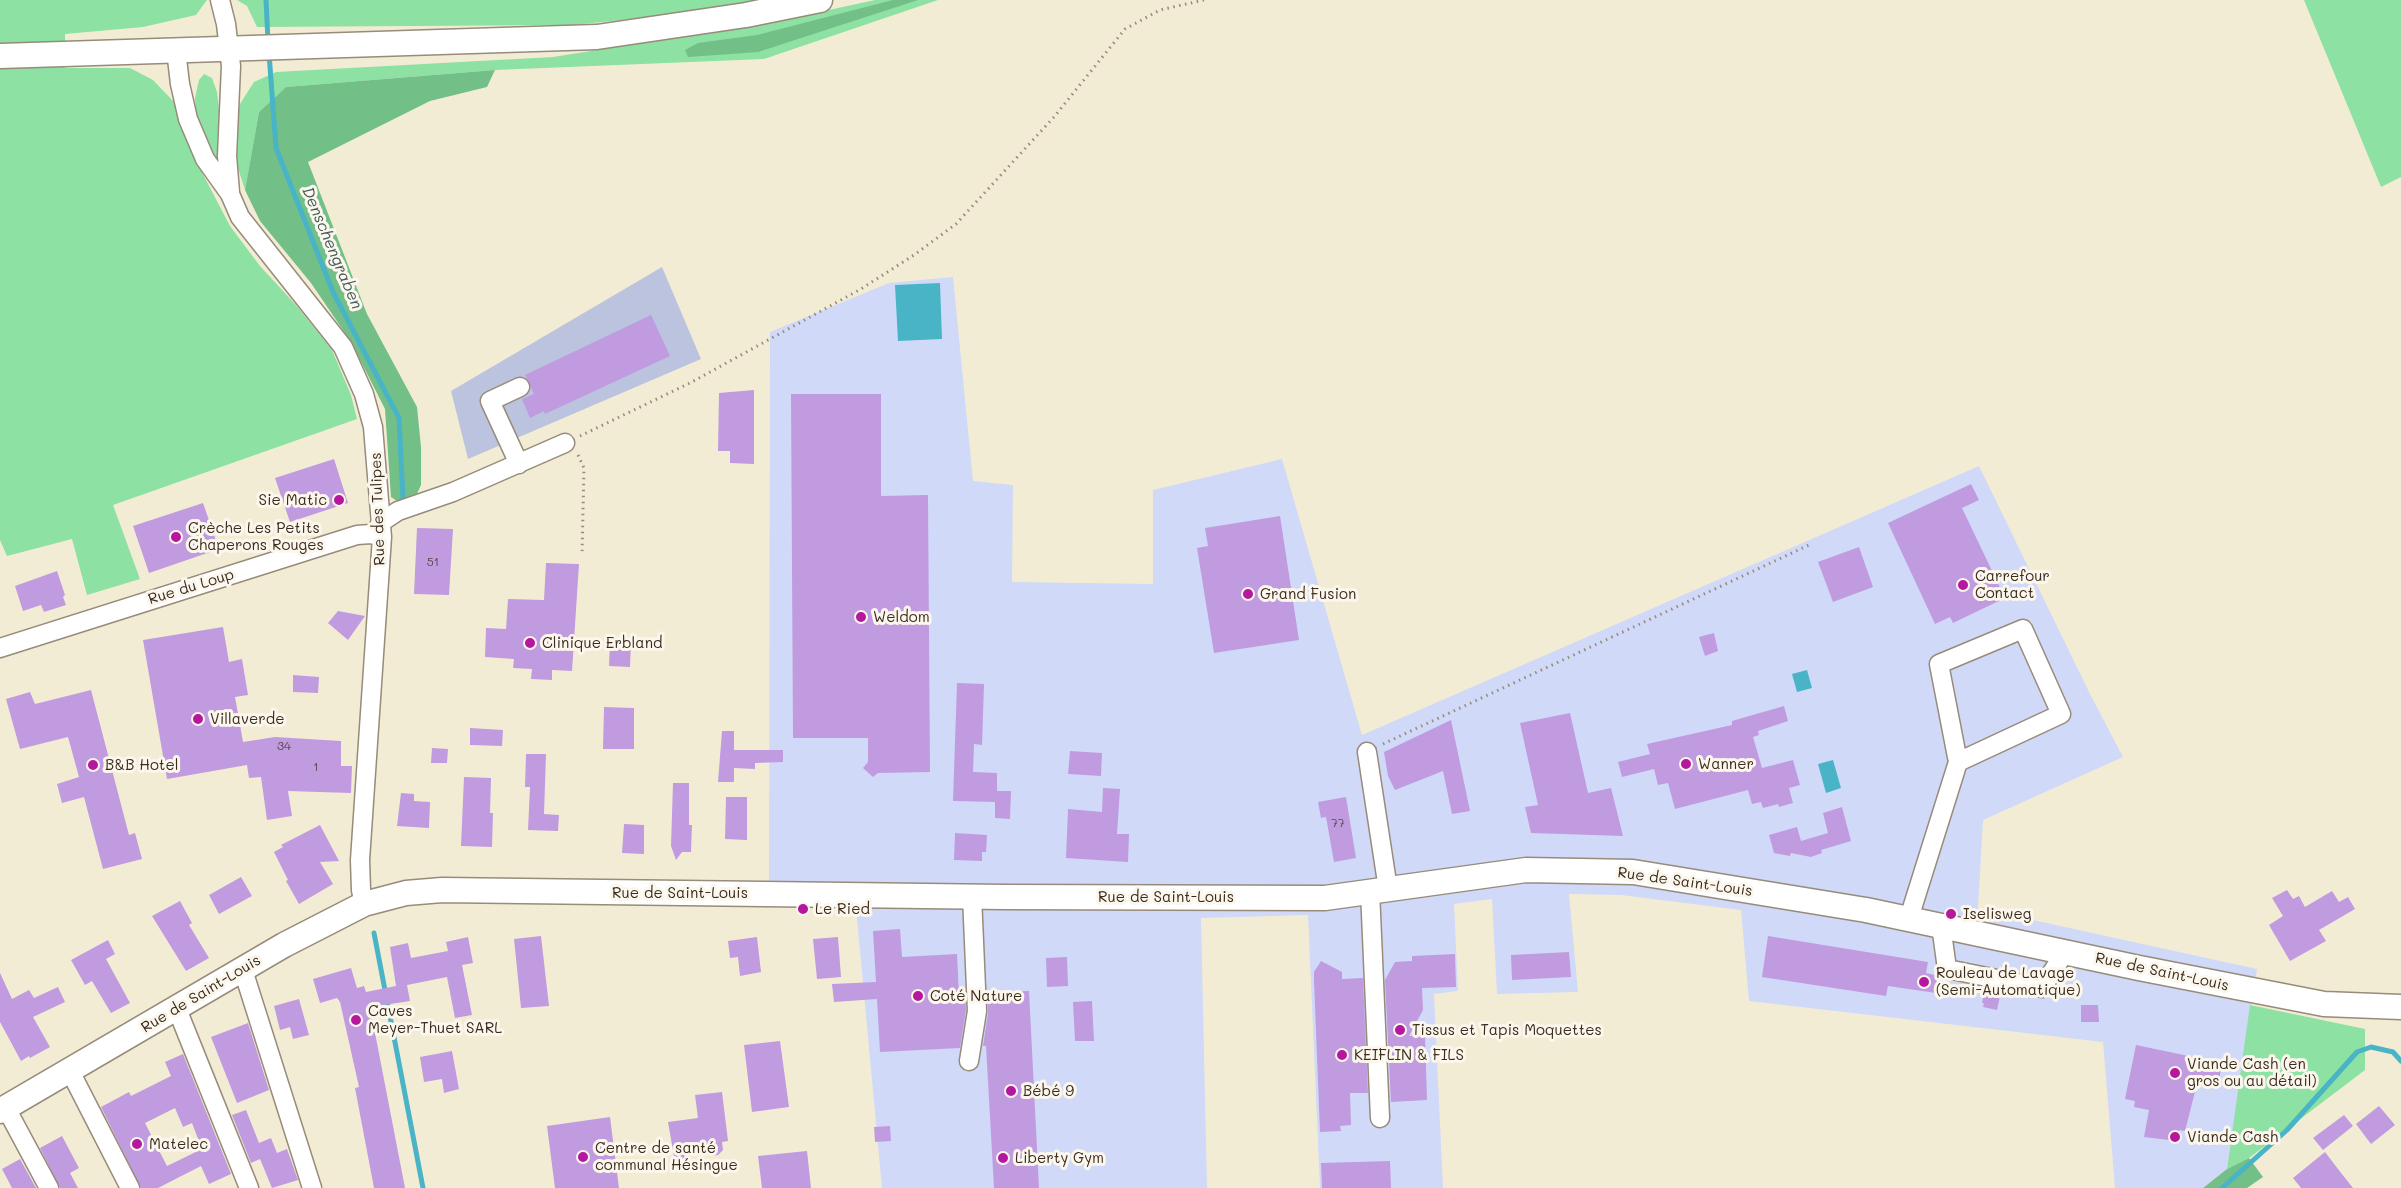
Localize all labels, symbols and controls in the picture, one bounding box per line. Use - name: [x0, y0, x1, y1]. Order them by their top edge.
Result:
- water label: Denschengraben: [298, 184, 366, 312]
- street label: Rue des Tulipes: [367, 452, 389, 566]
- place label: Sie Matic: [259, 491, 327, 509]
- marker: Sie Matic: [332, 493, 346, 507]
- place label: Crèche Les Petits Chaperons Rouges: [188, 519, 324, 554]
- marker: Crèche Les Petits Chaperons Rouges: [169, 530, 183, 544]
- house number: 51: [427, 555, 439, 569]
- street label: Rue du Loup: [146, 565, 236, 609]
- place label: Carrefour Contact: [1975, 567, 2050, 602]
- marker: Carrefour Contact: [1956, 578, 1970, 592]
- place label: Grand Fusion: [1260, 585, 1356, 603]
- marker: Grand Fusion: [1241, 587, 1255, 601]
- place label: Weldom: [873, 608, 930, 626]
- marker: Weldom: [854, 610, 868, 624]
- place label: Clinique Erbland: [542, 634, 662, 652]
- marker: Clinique Erbland: [523, 636, 537, 650]
- place label: Villaverde: [210, 710, 285, 728]
- marker: Villaverde: [191, 712, 205, 726]
- house number: 34: [277, 739, 291, 753]
- place label: Wanner: [1698, 755, 1754, 773]
- place label: B&B Hotel: [105, 756, 178, 774]
- marker: Wanner: [1679, 757, 1693, 771]
- marker: B&B Hotel: [86, 758, 100, 772]
- house number: 1: [313, 760, 319, 774]
- house number: 77: [1331, 816, 1345, 830]
- street label: Rue de Saint-Louis: [1616, 864, 1754, 900]
- street label: Rue de Saint-Louis: [612, 884, 748, 902]
- street label: Rue de Saint-Louis: [1098, 888, 1234, 906]
- place label: Le Ried: [815, 900, 870, 918]
- marker: Le Ried: [796, 902, 810, 916]
- place label: Iselisweg: [1963, 905, 2031, 923]
- marker: Iselisweg: [1944, 907, 1958, 921]
- street label: Rue de Saint-Louis: [2094, 949, 2230, 995]
- street label: Rue de Saint-Louis: [138, 951, 264, 1037]
- place label: Rouleau de Lavage (Semi-Automatique): [1936, 964, 2080, 999]
- marker: Rouleau de Lavage (Semi-Automatique): [1917, 975, 1931, 989]
- place label: Coté Nature: [930, 987, 1022, 1005]
- marker: Coté Nature: [911, 989, 925, 1003]
- place label: Caves Meyer-Thuet SARL: [368, 1002, 502, 1037]
- marker: Caves Meyer-Thuet SARL: [349, 1013, 363, 1027]
- place label: Tissus et Tapis Moquettes: [1412, 1021, 1602, 1039]
- marker: Tissus et Tapis Moquettes: [1393, 1023, 1407, 1037]
- place label: KEIFLIN & FILS: [1354, 1046, 1464, 1064]
- marker: KEIFLIN & FILS: [1335, 1048, 1349, 1062]
- place label: Viande Cash (en gros ou au détail): [2187, 1055, 2317, 1090]
- marker: Viande Cash (en gros ou au détail): [2168, 1066, 2182, 1080]
- place label: Bébé 9: [1023, 1082, 1074, 1100]
- marker: Bébé 9: [1004, 1084, 1018, 1098]
- place label: Viande Cash: [2187, 1128, 2278, 1146]
- marker: Viande Cash: [2168, 1130, 2182, 1144]
- place label: Matelec: [149, 1135, 208, 1153]
- marker: Matelec: [130, 1137, 144, 1151]
- place label: Centre de santé communal Hésingue: [595, 1139, 738, 1174]
- place label: Liberty Gym: [1015, 1149, 1104, 1167]
- marker: Centre de santé communal Hésingue: [576, 1150, 590, 1164]
- marker: Liberty Gym: [996, 1151, 1010, 1165]

